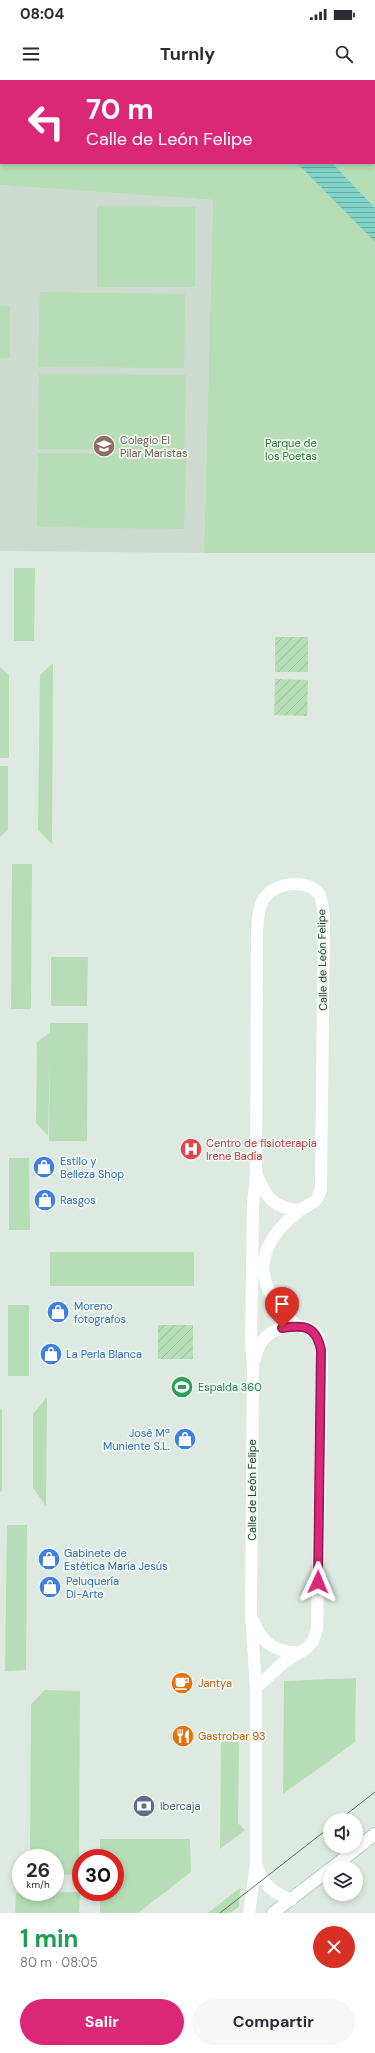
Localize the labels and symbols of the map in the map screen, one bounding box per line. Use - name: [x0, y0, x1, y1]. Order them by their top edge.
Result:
- school or university icon: Colegio El Pilar Maristas: [91, 433, 117, 459]
- place label: Colegio El Pilar Maristas: [120, 433, 188, 460]
- park label: Parque de los Poetas: [265, 436, 317, 463]
- street label: Calle de León Felipe: [314, 909, 330, 1011]
- hospital icon: Centro de fisioterapia Irene Badía: [178, 1136, 204, 1162]
- place label: Centro de fisioterapia Irene Badía: [206, 1136, 317, 1163]
- shop icon: Estilo y Belleza Shop: [31, 1154, 57, 1180]
- place label: Estilo y Belleza Shop: [60, 1154, 124, 1181]
- shop icon: Rasgos: [32, 1187, 58, 1213]
- place label: Rasgos: [60, 1193, 96, 1207]
- pin: [265, 1287, 299, 1328]
- shop icon: Moreno fotografos: [45, 1299, 71, 1325]
- place label: Moreno fotografos: [74, 1299, 126, 1326]
- shop icon: La Perla Blanca: [38, 1341, 64, 1367]
- place label: La Perla Blanca: [66, 1347, 142, 1361]
- sports icon: Espalda 360: [169, 1374, 195, 1400]
- place label: Espalda 360: [198, 1380, 262, 1394]
- place label: José Mª Muniente S.L.: [103, 1426, 170, 1453]
- shop icon: José Mª Muniente S.L.: [172, 1426, 198, 1452]
- street label: Calle de León Felipe: [245, 1439, 259, 1541]
- shop icon: Gabinete de Estética María Jesús: [36, 1546, 62, 1572]
- place label: Gabinete de Estética María Jesús: [64, 1546, 168, 1573]
- position arrow: [297, 1561, 339, 1603]
- shop icon: Peluquería Di-Arte: [37, 1574, 63, 1600]
- place label: Peluquería Di-Arte: [66, 1574, 119, 1601]
- cafe icon: Jantya: [169, 1670, 195, 1696]
- place label: Jantya: [198, 1676, 232, 1690]
- restaurant icon: Gastrobar 93: [170, 1723, 196, 1749]
- place label: Gastrobar 93: [198, 1729, 265, 1743]
- bank icon: Ibercaja: [131, 1793, 157, 1819]
- place label: Ibercaja: [160, 1799, 201, 1813]
- speed limit sign: 30: [72, 1849, 124, 1901]

